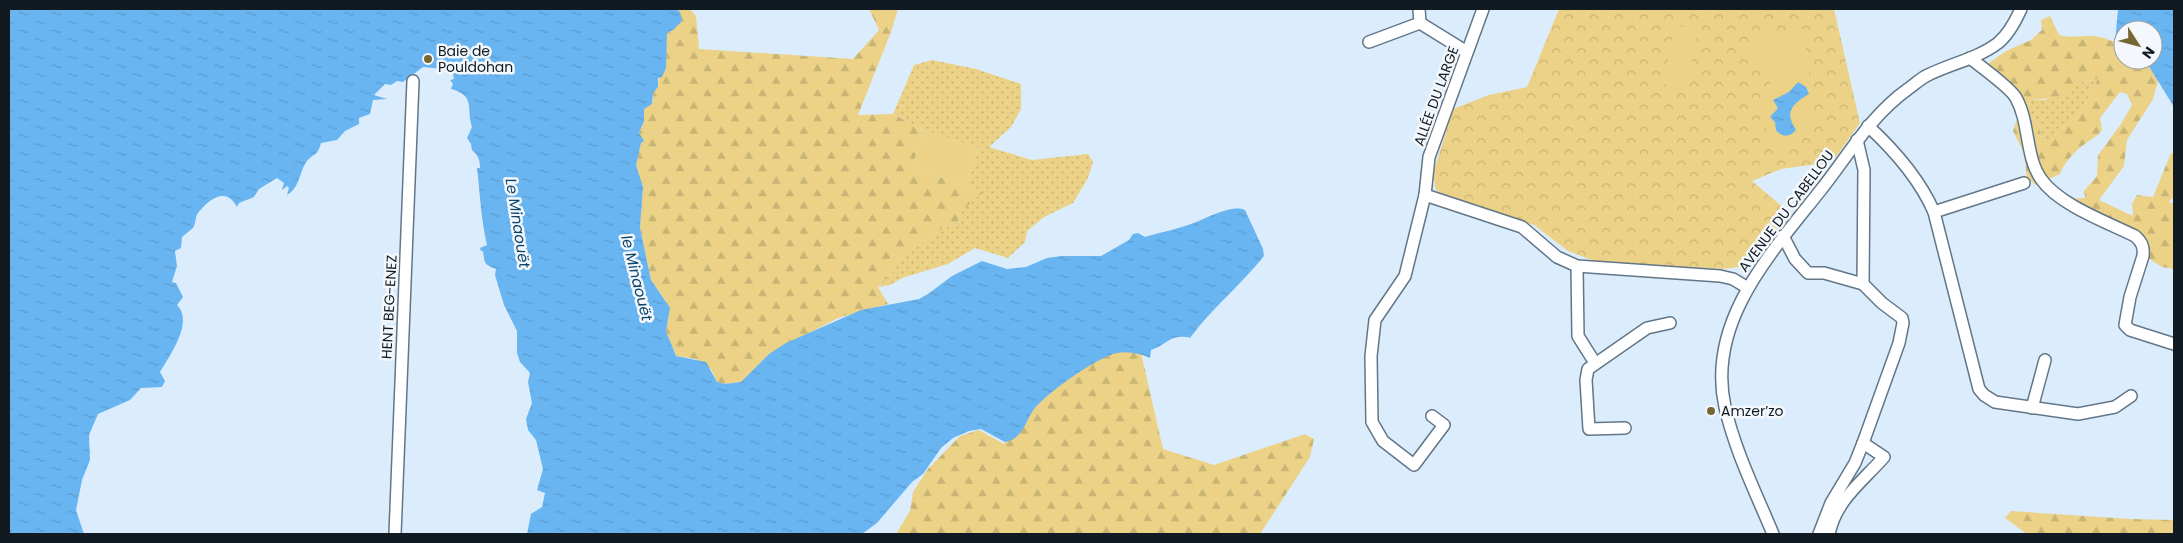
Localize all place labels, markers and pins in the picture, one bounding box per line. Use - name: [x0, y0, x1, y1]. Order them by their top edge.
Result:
- place label: Baie de Pouldohan: [438, 41, 513, 77]
- marker: Baie de Pouldohan: [422, 53, 434, 65]
- place label: Amzer’zo: [1721, 401, 1784, 421]
- marker: Amzer’zo: [1705, 405, 1717, 417]

